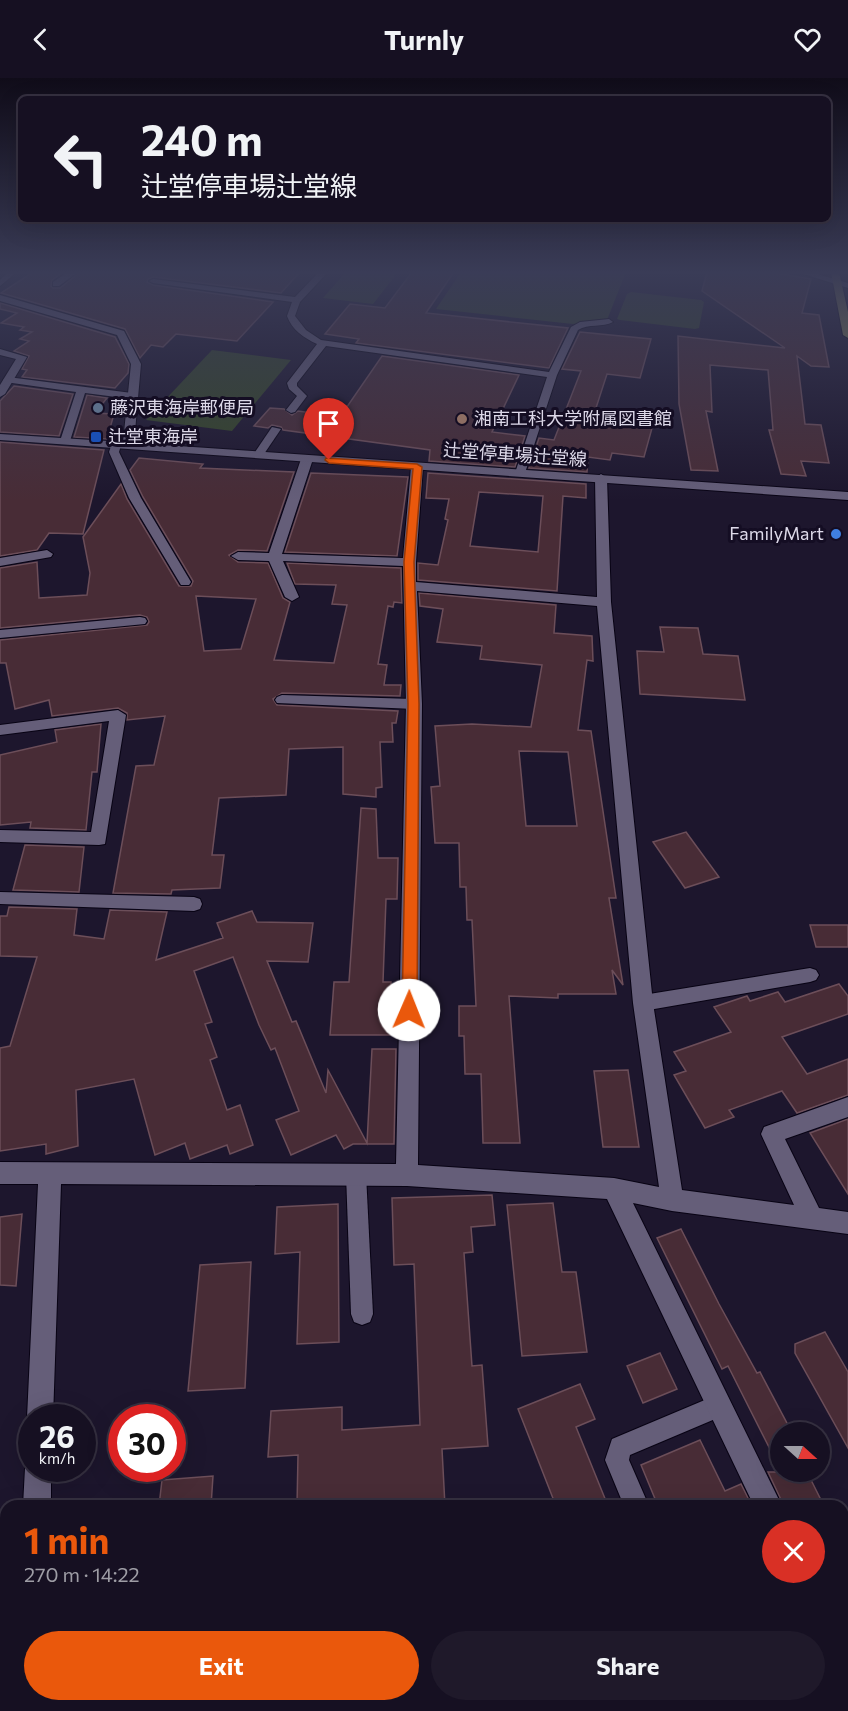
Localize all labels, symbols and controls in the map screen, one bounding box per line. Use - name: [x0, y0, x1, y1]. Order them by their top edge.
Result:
- icon: back: [24, 23, 57, 56]
- text: Turnly: [384, 23, 464, 56]
- icon: heart: [791, 23, 824, 56]
- text: 240 m: [141, 113, 263, 165]
- icon: left: [42, 120, 120, 198]
- text: 辻堂停車場辻堂線: [141, 169, 357, 202]
- place label: 藤沢東海岸郵便局: [110, 396, 254, 418]
- pin: [303, 398, 354, 460]
- marker: 藤沢東海岸郵便局: [91, 401, 105, 415]
- icon: arrive: [312, 407, 345, 440]
- place label: 湘南⼯科⼤学附属図書館: [474, 407, 672, 429]
- marker: 湘南⼯科⼤学附属図書館: [455, 412, 469, 426]
- place label: 辻堂東海岸: [108, 425, 198, 447]
- marker: 辻堂東海岸: [89, 430, 103, 444]
- street label: 辻堂停車場辻堂線: [442, 438, 588, 470]
- place label: FamilyMart: [729, 522, 824, 544]
- marker: FamilyMart: [829, 527, 843, 541]
- position arrow: [377, 978, 441, 1042]
- speed limit sign: 30: [108, 1404, 186, 1482]
- text: 26: [39, 1417, 75, 1454]
- north arrow: [770, 1422, 830, 1482]
- map controls: [770, 1422, 830, 1482]
- text: km/h: [39, 1449, 75, 1467]
- text: 1 min: [24, 1517, 109, 1561]
- button: close: [762, 1520, 825, 1583]
- text: 270 m · 14:22: [24, 1562, 140, 1586]
- button: Exit: [24, 1631, 419, 1700]
- button: Share: [431, 1631, 825, 1700]

